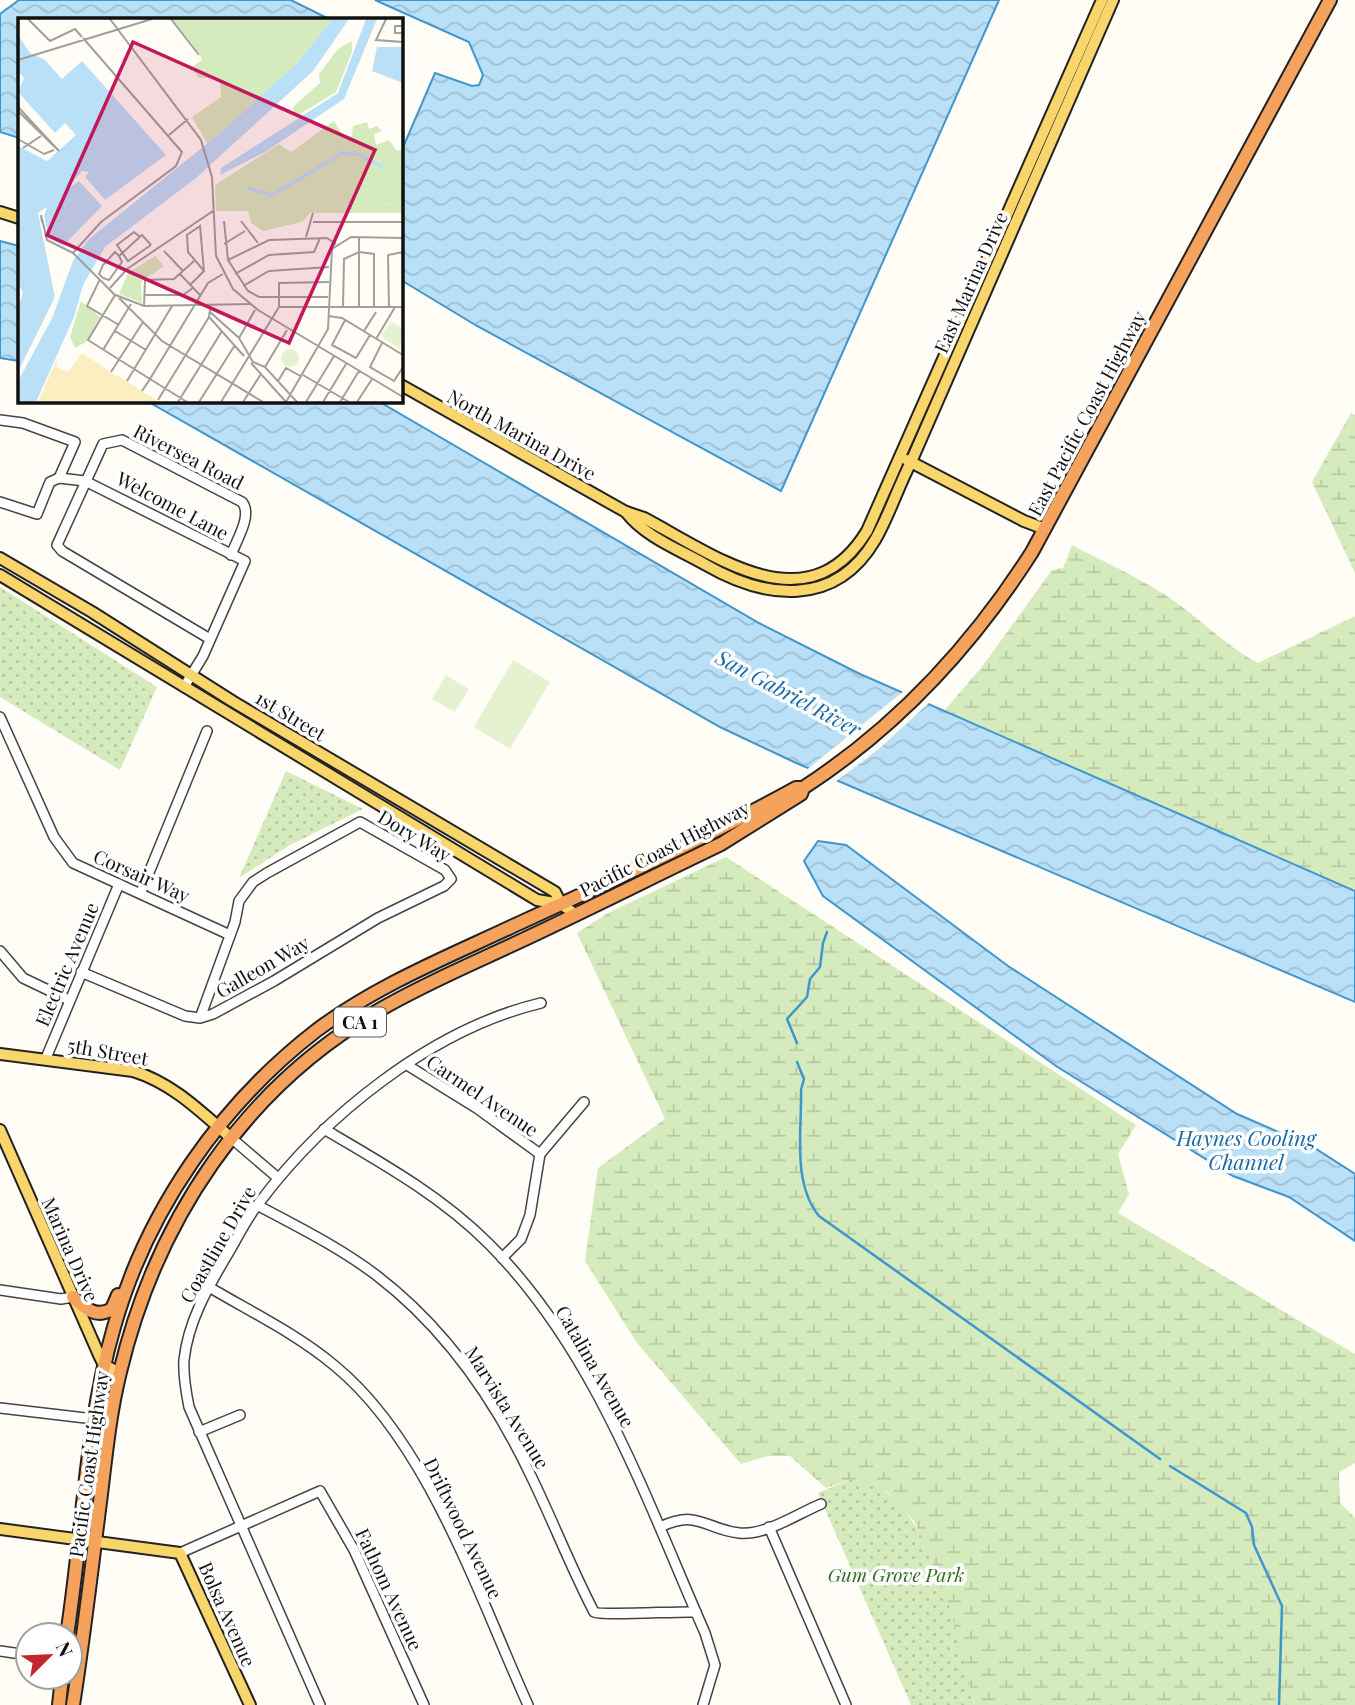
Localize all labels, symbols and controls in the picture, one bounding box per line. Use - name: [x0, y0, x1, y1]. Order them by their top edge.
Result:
- inset map: [18, 18, 402, 402]
- street label: East Marina Drive: [927, 207, 1013, 357]
- street label: East Pacific Coast Highway: [1021, 306, 1151, 520]
- street label: North Marina Drive: [443, 382, 601, 486]
- street label: Riversea Road: [129, 417, 249, 495]
- street label: Welcome Lane: [112, 464, 233, 545]
- water label: San Gabriel River: [711, 641, 867, 743]
- street label: 1st Street: [251, 684, 331, 746]
- street label: Pacific Coast Highway: [574, 794, 754, 902]
- street label: Dory Way: [374, 803, 457, 867]
- street label: Corsair Way: [90, 842, 195, 908]
- street label: Electric Avenue: [28, 898, 104, 1030]
- street label: Galleon Way: [210, 929, 314, 1003]
- road number: CA 1: [334, 1007, 386, 1036]
- street label: 5th Street: [66, 1031, 151, 1071]
- street label: Carmel Avenue: [422, 1048, 544, 1142]
- water label: Haynes Cooling Channel: [1175, 1123, 1317, 1175]
- street label: Coastline Drive: [173, 1181, 261, 1307]
- street label: Marina Drive: [36, 1193, 106, 1305]
- street label: Catalina Avenue: [550, 1300, 642, 1432]
- street label: Marvista Avenue: [460, 1341, 556, 1473]
- street label: Pacific Coast Highway: [62, 1369, 114, 1559]
- street label: Driftwood Avenue: [419, 1453, 509, 1603]
- street label: Fathom Avenue: [350, 1524, 430, 1654]
- street label: Bolsa Avenue: [193, 1558, 263, 1670]
- park label: Gum Grove Park: [828, 1561, 965, 1587]
- north arrow: [14, 1621, 84, 1691]
- text: N: [51, 1637, 80, 1660]

